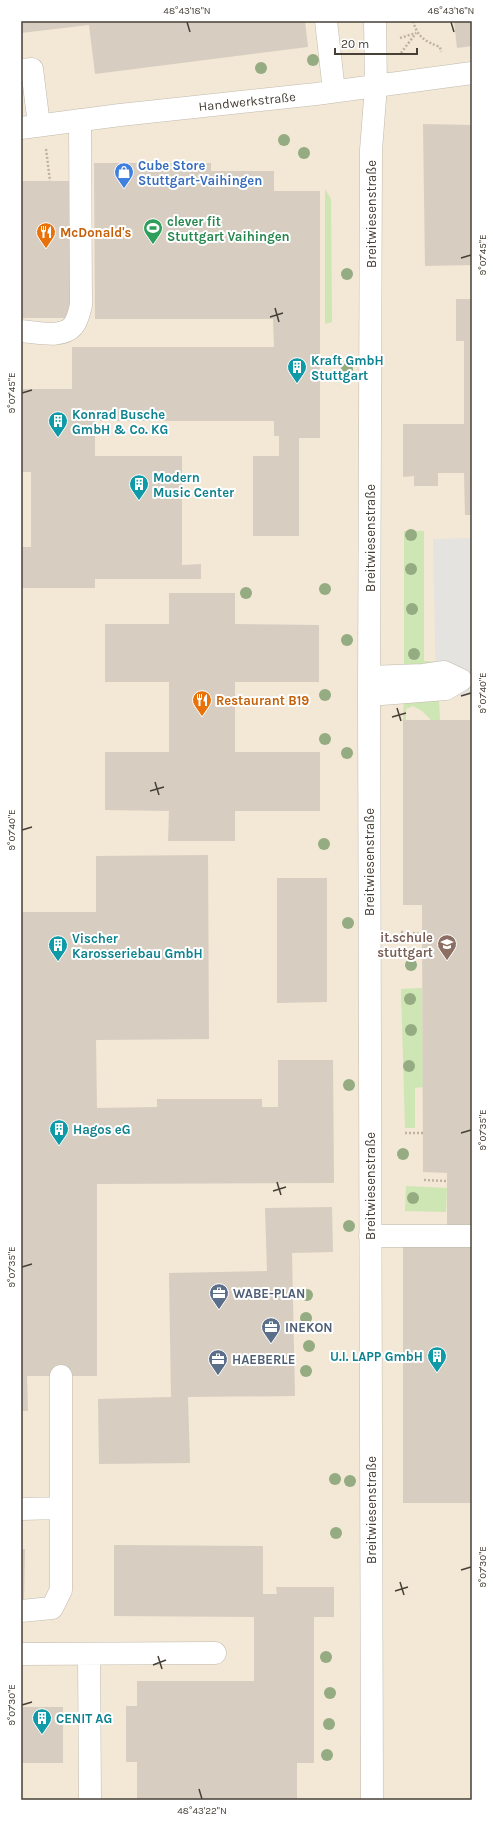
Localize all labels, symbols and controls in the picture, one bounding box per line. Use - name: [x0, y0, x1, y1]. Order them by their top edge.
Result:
- text: 48°43'18"N: [163, 5, 211, 17]
- text: 48°43'16"N: [428, 5, 474, 17]
- scale bar: [335, 30, 417, 56]
- text: 20 m: [341, 37, 369, 51]
- street label: Handwerkstraße: [198, 89, 297, 114]
- place label: Cube Store Stuttgart-Vaihingen: [138, 158, 262, 188]
- street label: Breitwiesenstraße: [364, 160, 379, 268]
- shop icon: Cube Store Stuttgart-Vaihingen: [113, 161, 135, 189]
- place label: clever fit Stuttgart Vaihingen: [167, 214, 290, 244]
- sports icon: clever fit Stuttgart Vaihingen: [142, 217, 164, 245]
- restaurant icon: McDonald's: [35, 221, 57, 249]
- place label: McDonald's: [60, 225, 132, 240]
- text: 9°07'45"E: [477, 234, 489, 276]
- place label: Kraft GmbH Stuttgart: [311, 353, 384, 383]
- building icon: Kraft GmbH Stuttgart: [286, 356, 308, 384]
- text: 9°07'45"E: [6, 372, 18, 414]
- place label: Konrad Busche GmbH & Co. KG: [72, 407, 168, 437]
- building icon: Konrad Busche GmbH & Co. KG: [47, 410, 69, 438]
- place label: Modern Music Center: [153, 470, 235, 500]
- building icon: Modern Music Center: [128, 473, 150, 501]
- street label: Breitwiesenstraße: [363, 484, 378, 592]
- text: 9°07'40"E: [477, 672, 489, 714]
- restaurant icon: Restaurant B19: [191, 689, 213, 717]
- place label: Restaurant B19: [216, 693, 309, 708]
- street label: Breitwiesenstraße: [362, 808, 377, 916]
- text: 9°07'40"E: [6, 809, 18, 851]
- place label: it.schule stuttgart: [377, 930, 433, 960]
- place label: Vischer Karosseriebau GmbH: [72, 931, 203, 961]
- school or university icon: it.schule stuttgart: [436, 933, 458, 961]
- building icon: Vischer Karosseriebau GmbH: [47, 934, 69, 962]
- text: 9°07'35"E: [477, 1109, 489, 1151]
- building icon: Hagos eG: [48, 1118, 70, 1146]
- place label: Hagos eG: [73, 1122, 131, 1137]
- street label: Breitwiesenstraße: [363, 1132, 378, 1240]
- text: 9°07'35"E: [6, 1246, 18, 1288]
- office icon: WABE-PLAN: [208, 1282, 230, 1310]
- place label: WABE-PLAN: [233, 1286, 305, 1301]
- office icon: INEKON: [260, 1316, 282, 1344]
- place label: INEKON: [285, 1320, 333, 1335]
- building icon: U.I. LAPP GmbH: [426, 1345, 448, 1373]
- office icon: HAEBERLE: [207, 1348, 229, 1376]
- place label: U.I. LAPP GmbH: [330, 1349, 423, 1364]
- place label: HAEBERLE: [232, 1352, 295, 1367]
- street label: Breitwiesenstraße: [364, 1456, 379, 1564]
- text: 9°07'30"E: [477, 1546, 489, 1588]
- text: 9°07'30"E: [6, 1684, 18, 1726]
- building icon: CENIT AG: [31, 1707, 53, 1735]
- place label: CENIT AG: [56, 1711, 112, 1726]
- text: 48°43'22"N: [177, 1805, 227, 1817]

